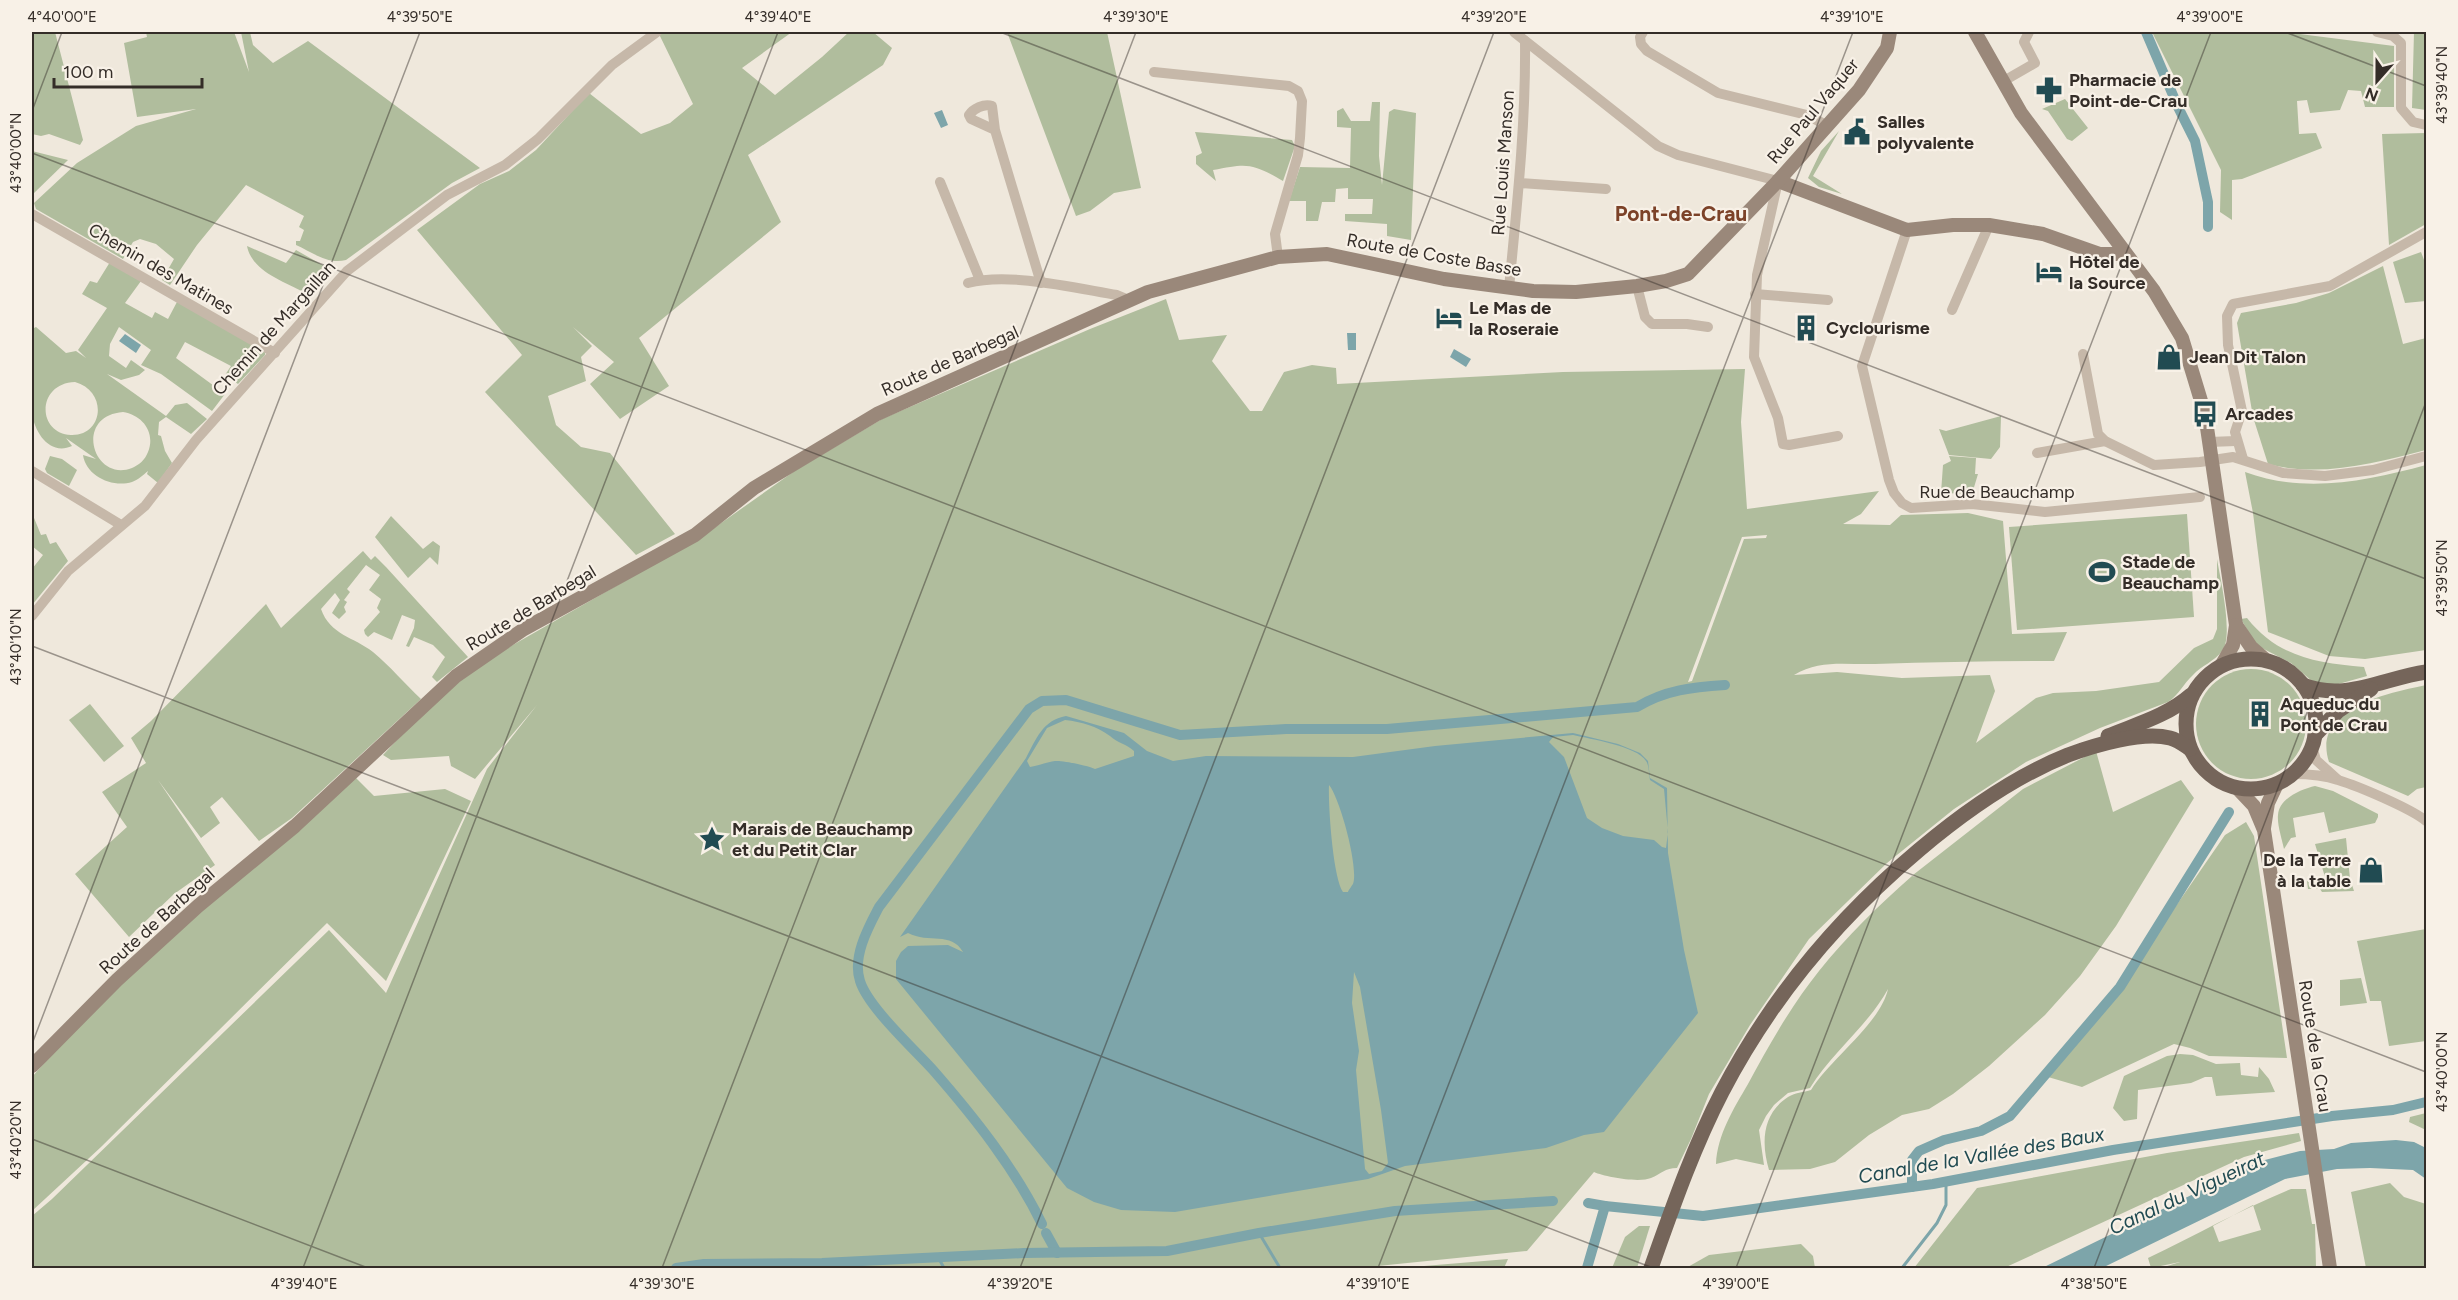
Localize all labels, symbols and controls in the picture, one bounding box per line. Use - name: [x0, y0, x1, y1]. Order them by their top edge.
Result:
- text: 4°40'00"E: [27, 8, 97, 26]
- text: 4°39'50"E: [387, 8, 453, 26]
- text: 4°39'40"E: [744, 8, 812, 26]
- text: 4°39'30"E: [1103, 8, 1169, 26]
- text: 4°39'20"E: [1461, 8, 1527, 26]
- text: 4°39'10"E: [1820, 8, 1884, 26]
- text: 4°39'00"E: [2176, 8, 2244, 26]
- text: 43°39'40"N: [2433, 46, 2451, 124]
- scale bar: [54, 51, 202, 89]
- north arrow: [2347, 51, 2407, 111]
- street label: Rue Paul Vaquer: [1763, 54, 1863, 168]
- text: 100 m: [63, 61, 113, 83]
- place label: Pharmacie de Point-de-Crau: [2069, 69, 2187, 112]
- pharmacy icon: Pharmacie de Point-de-Crau: [2034, 75, 2064, 105]
- text: N: [2363, 83, 2381, 106]
- street label: Rue Louis Manson: [1487, 90, 1519, 236]
- place label: Salles polyvalente: [1877, 111, 1974, 154]
- text: 43°40'00"N: [7, 113, 25, 193]
- public building icon: Salles polyvalente: [1842, 117, 1872, 147]
- district label: Pont-de-Crau: [1615, 201, 1747, 226]
- street label: Chemin des Matines: [85, 219, 237, 319]
- street label: Route de Coste Basse: [1345, 229, 1523, 281]
- place label: Hôtel de la Source: [2069, 251, 2146, 294]
- street label: Chemin de Margaillan: [208, 256, 340, 400]
- hotel icon: Hôtel de la Source: [2034, 257, 2064, 287]
- place label: Le Mas de la Roseraie: [1469, 297, 1559, 340]
- hotel icon: Le Mas de la Roseraie: [1434, 303, 1464, 333]
- building icon: Cyclourisme: [1791, 313, 1821, 343]
- place label: Cyclourisme: [1826, 317, 1930, 339]
- street label: Route de Barbegal: [878, 321, 1022, 401]
- shop icon: Jean Dit Talon: [2154, 342, 2184, 372]
- place label: Jean Dit Talon: [2189, 346, 2306, 368]
- bus stop icon: Arcades: [2190, 399, 2220, 429]
- place label: Arcades: [2225, 403, 2294, 425]
- street label: Rue de Beauchamp: [1919, 481, 2075, 503]
- text: 43°39'50"N: [2433, 539, 2451, 617]
- place label: Stade de Beauchamp: [2122, 551, 2219, 594]
- sports icon: Stade de Beauchamp: [2087, 557, 2117, 587]
- street label: Route de Barbegal: [462, 560, 600, 656]
- text: 43°40'10"N: [7, 608, 25, 686]
- place label: Aqueduc du Pont de Crau: [2280, 693, 2388, 736]
- building icon: Aqueduc du Pont de Crau: [2245, 699, 2275, 729]
- place label: Marais de Beauchamp et du Petit Clar: [732, 818, 913, 861]
- place icon: Marais de Beauchamp et du Petit Clar: [697, 824, 727, 854]
- place label: De la Terre à la table: [2263, 849, 2351, 892]
- shop icon: De la Terre à la table: [2356, 855, 2386, 885]
- street label: Route de Barbegal: [95, 863, 219, 979]
- street label: Route de la Crau: [2294, 978, 2336, 1114]
- text: 43°40'00"N: [2433, 1032, 2451, 1112]
- text: 43°40'20"N: [7, 1100, 25, 1180]
- water label: Canal de la Vallée des Baux: [1856, 1121, 2106, 1188]
- water label: Canal du Vigueirat: [2105, 1146, 2269, 1240]
- text: 4°39'40"E: [270, 1275, 338, 1293]
- text: 4°39'30"E: [629, 1275, 695, 1293]
- text: 4°39'20"E: [987, 1275, 1053, 1293]
- text: 4°39'10"E: [1346, 1275, 1410, 1293]
- text: 4°39'00"E: [1702, 1275, 1770, 1293]
- text: 4°38'50"E: [2060, 1275, 2128, 1293]

